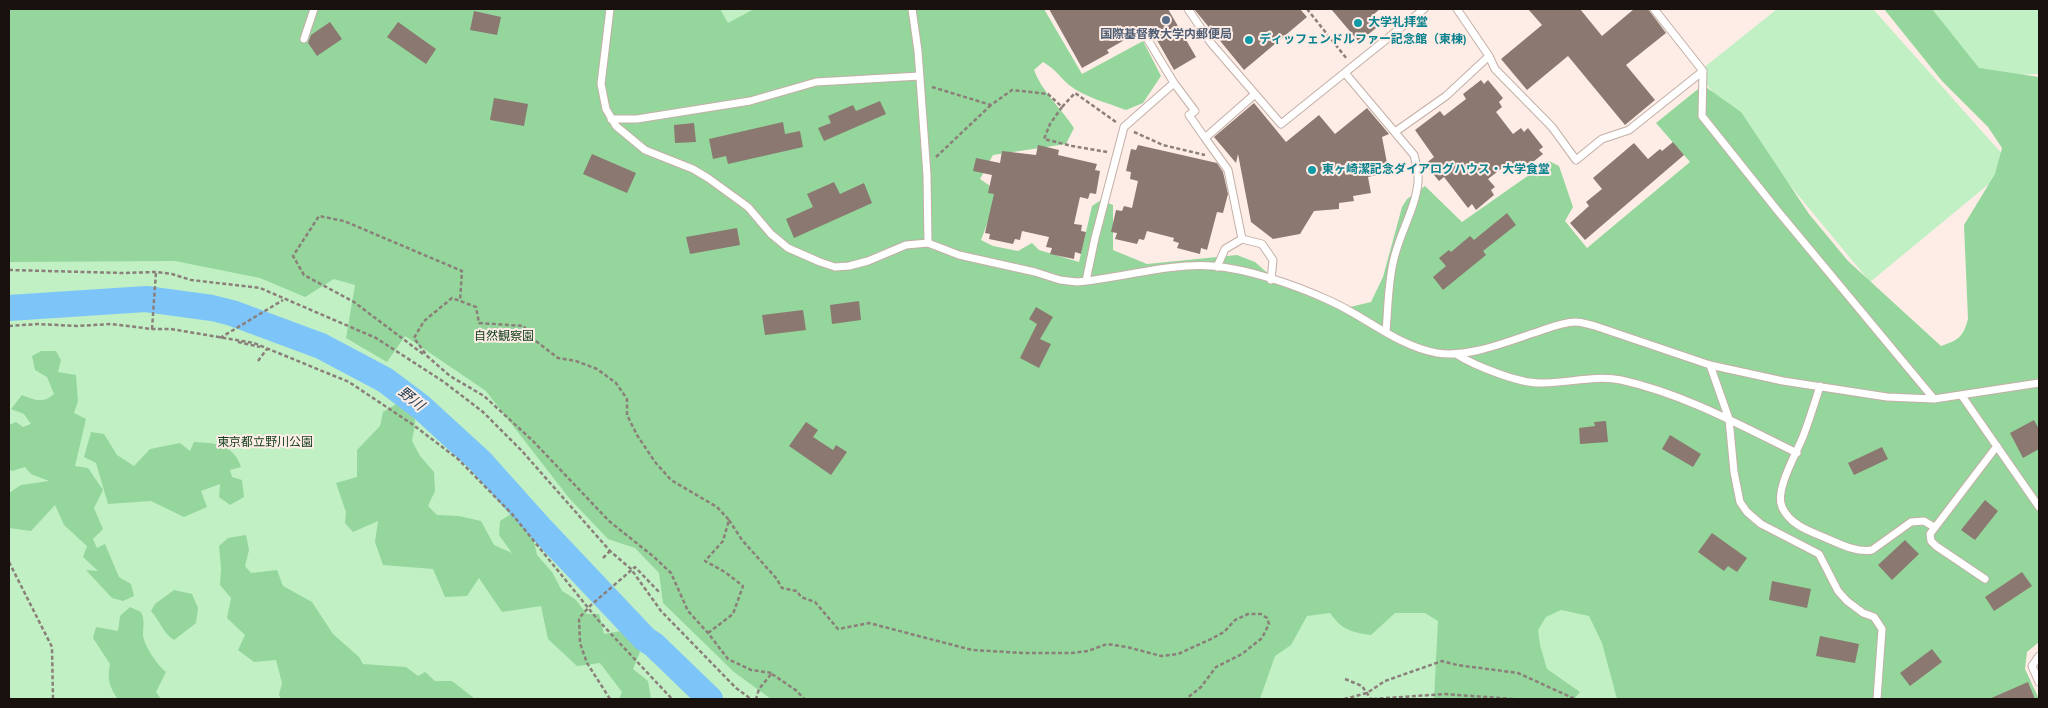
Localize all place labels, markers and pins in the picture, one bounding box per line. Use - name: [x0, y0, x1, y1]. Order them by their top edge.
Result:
- marker: 国際基督教大学内郵便局: [1160, 14, 1172, 26]
- place label: 大学礼拝堂: [1368, 16, 1428, 30]
- marker: 大学礼拝堂: [1352, 17, 1364, 29]
- place label: 国際基督教大学内郵便局: [1100, 28, 1232, 42]
- place label: ディッフェンドルファー記念館（東棟): [1259, 33, 1466, 47]
- marker: ディッフェンドルファー記念館（東棟): [1243, 34, 1255, 46]
- place label: 東ヶ崎潔記念ダイアログハウス・大学食堂: [1322, 163, 1550, 177]
- marker: 東ヶ崎潔記念ダイアログハウス・大学食堂: [1306, 164, 1318, 176]

